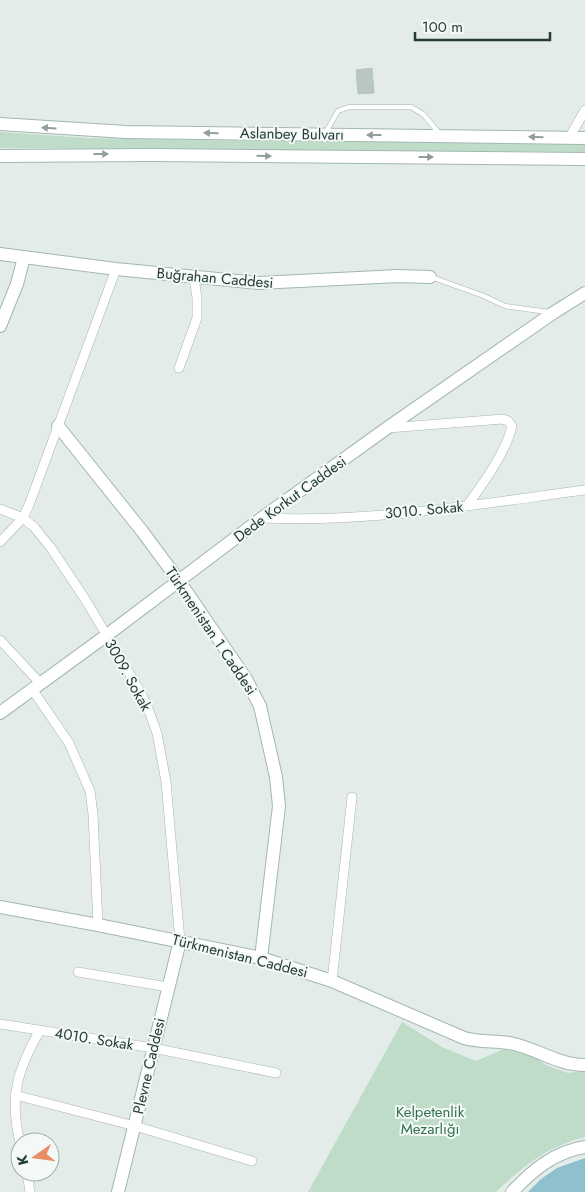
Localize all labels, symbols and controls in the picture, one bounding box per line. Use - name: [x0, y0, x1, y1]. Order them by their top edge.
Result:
- scale bar: [415, 10, 550, 42]
- text: 100 m: [422, 16, 463, 38]
- street label: Aslanbey Bulvarı: [240, 122, 344, 146]
- one-way arrow: [41, 123, 57, 131]
- one-way arrow: [203, 129, 219, 137]
- one-way arrow: [366, 131, 382, 139]
- one-way arrow: [528, 133, 544, 141]
- one-way arrow: [93, 150, 109, 158]
- one-way arrow: [256, 152, 272, 160]
- one-way arrow: [418, 153, 434, 161]
- street label: Buğrahan Caddesi: [156, 262, 274, 294]
- street label: Dede Korkut Caddesi: [229, 450, 351, 548]
- street label: 3010. Sokak: [384, 496, 465, 524]
- street label: Türkmenistan 1 Caddesi: [160, 562, 262, 700]
- street label: 3009. Sokak: [99, 635, 157, 715]
- street label: Türkmenistan Caddesi: [170, 928, 310, 984]
- street label: Plevne Caddesi: [127, 1016, 171, 1116]
- street label: 4010. Sokak: [53, 1022, 135, 1056]
- park label: Kelpetenlik Mezarlığı: [396, 1101, 465, 1140]
- north arrow: [10, 1132, 60, 1182]
- text: K: [11, 1153, 33, 1167]

